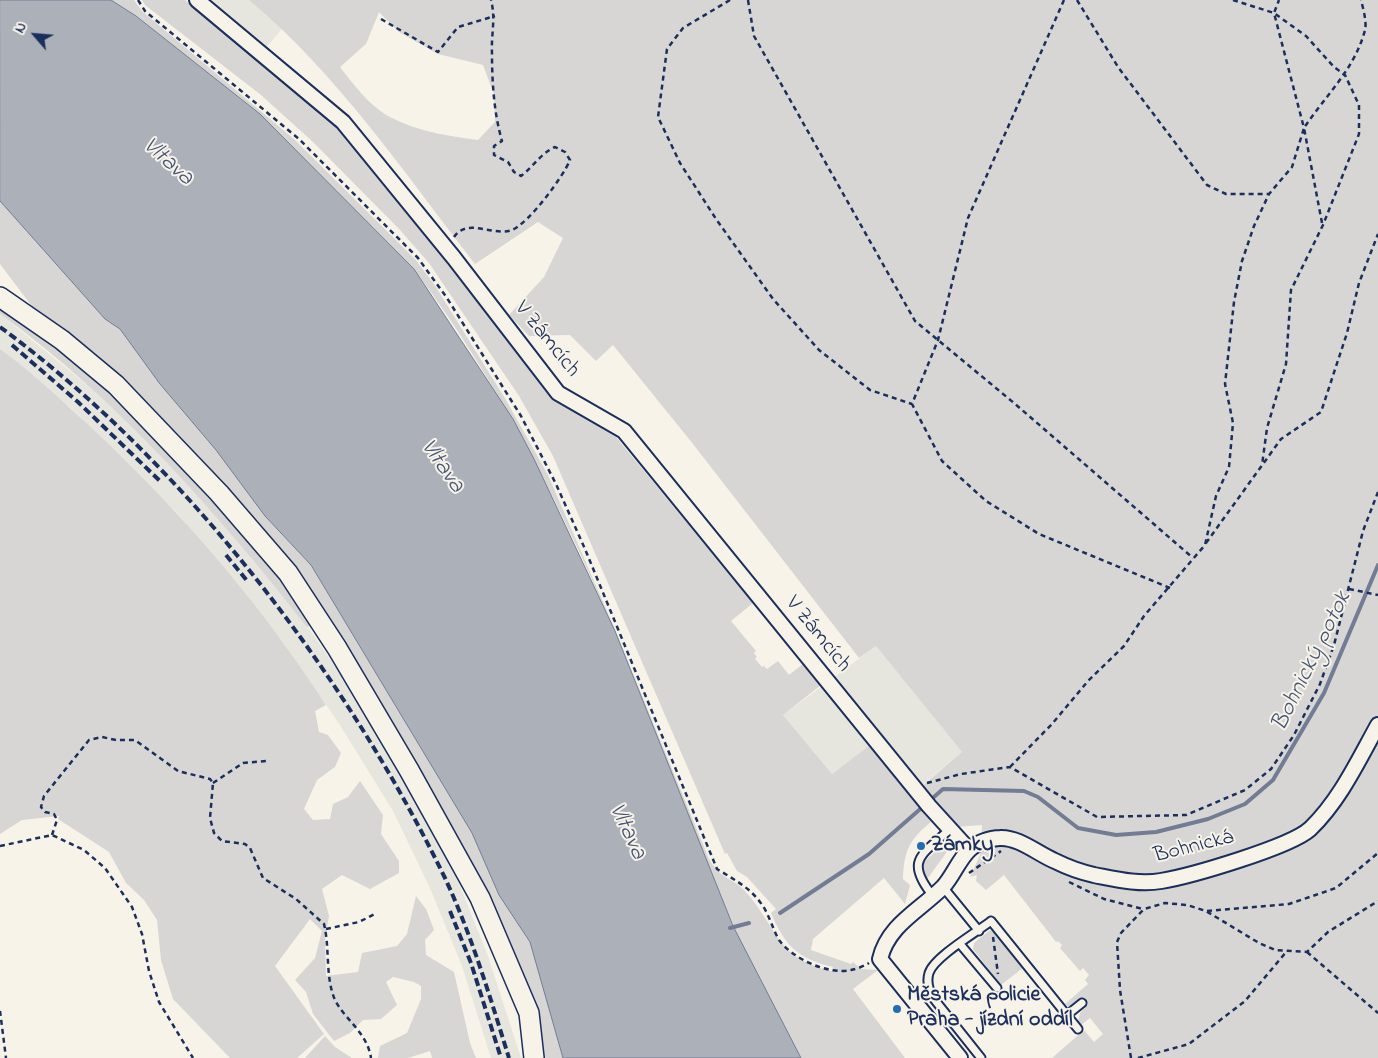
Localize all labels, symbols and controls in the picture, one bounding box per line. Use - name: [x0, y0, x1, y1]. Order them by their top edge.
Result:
- north arrow: [10, 10, 60, 60]
- text: N: [10, 19, 33, 37]
- water label: Vltava: [136, 133, 198, 193]
- street label: V Zámcích: [507, 297, 585, 383]
- water label: Vltava: [412, 435, 470, 499]
- water label: Bohnický potok: [1267, 587, 1359, 737]
- street label: V Zámcích: [778, 592, 856, 678]
- water label: Vltava: [601, 799, 651, 865]
- street label: Bohnická: [1151, 825, 1237, 871]
- place label: Zámky: [931, 833, 994, 859]
- marker: Zámky: [915, 840, 927, 852]
- place label: Městská policie Praha - jízdní oddíl: [907, 983, 1073, 1034]
- marker: Městská policie Praha - jízdní oddíl: [891, 1003, 903, 1015]

